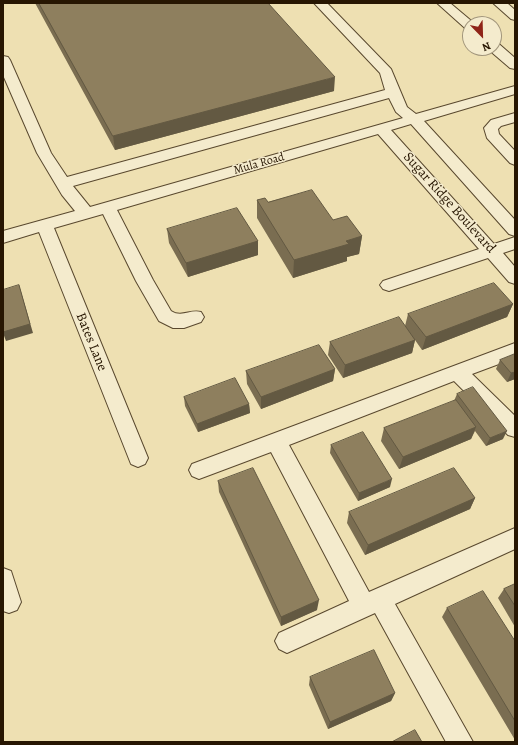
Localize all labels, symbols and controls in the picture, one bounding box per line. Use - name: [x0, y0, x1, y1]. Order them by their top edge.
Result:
- north arrow: [462, 16, 502, 56]
- text: N: [480, 38, 493, 55]
- street label: Sugar Ridge Boulevard: [399, 149, 499, 257]
- street label: Mula Road: [232, 150, 286, 178]
- street label: Bates Lane: [72, 310, 110, 374]

